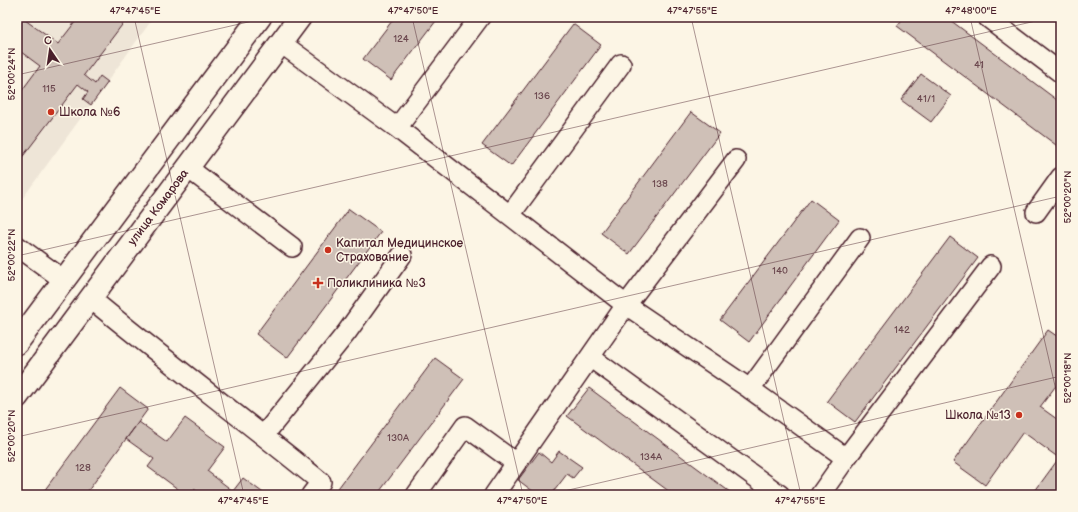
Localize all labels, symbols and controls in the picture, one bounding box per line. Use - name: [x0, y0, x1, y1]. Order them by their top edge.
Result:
- text: 47°47'45"E: [109, 5, 161, 17]
- text: 47°47'50"E: [388, 5, 439, 17]
- text: 47°47'55"E: [667, 5, 718, 17]
- text: 47°48'00"E: [945, 5, 997, 17]
- north arrow: [30, 30, 70, 70]
- text: С: [43, 33, 53, 48]
- house number: 124: [393, 33, 409, 45]
- text: 52°00'24"N: [6, 47, 18, 101]
- house number: 41: [974, 59, 984, 71]
- house number: 115: [42, 83, 56, 95]
- house number: 136: [534, 90, 550, 102]
- house number: 41/1: [917, 93, 935, 105]
- place label: Школа №6: [59, 105, 120, 120]
- marker: Школа №6: [46, 107, 56, 117]
- street label: улица Комарова: [125, 166, 192, 248]
- text: 52°00'20"N: [1062, 171, 1074, 223]
- house number: 138: [652, 178, 668, 190]
- text: 52°00'22"N: [6, 229, 18, 281]
- place label: Капитал Медицинское Страхование: [336, 236, 464, 265]
- marker: Капитал Медицинское Страхование: [323, 245, 333, 255]
- house number: 140: [772, 265, 788, 277]
- place label: Поликлиника №3: [327, 276, 426, 291]
- marker: Поликлиника №3: [312, 277, 324, 289]
- house number: 142: [894, 324, 910, 336]
- text: 52°00'18"N: [1062, 353, 1074, 403]
- place label: Школа №13: [945, 408, 1011, 423]
- text: 52°00'20"N: [6, 410, 18, 462]
- marker: Школа №13: [1014, 410, 1024, 420]
- house number: 130А: [387, 432, 410, 444]
- house number: 134А: [640, 451, 663, 463]
- house number: 128: [75, 462, 91, 474]
- text: 47°47'45"E: [217, 495, 269, 507]
- text: 47°47'50"E: [497, 495, 548, 507]
- text: 47°47'55"E: [775, 495, 826, 507]

